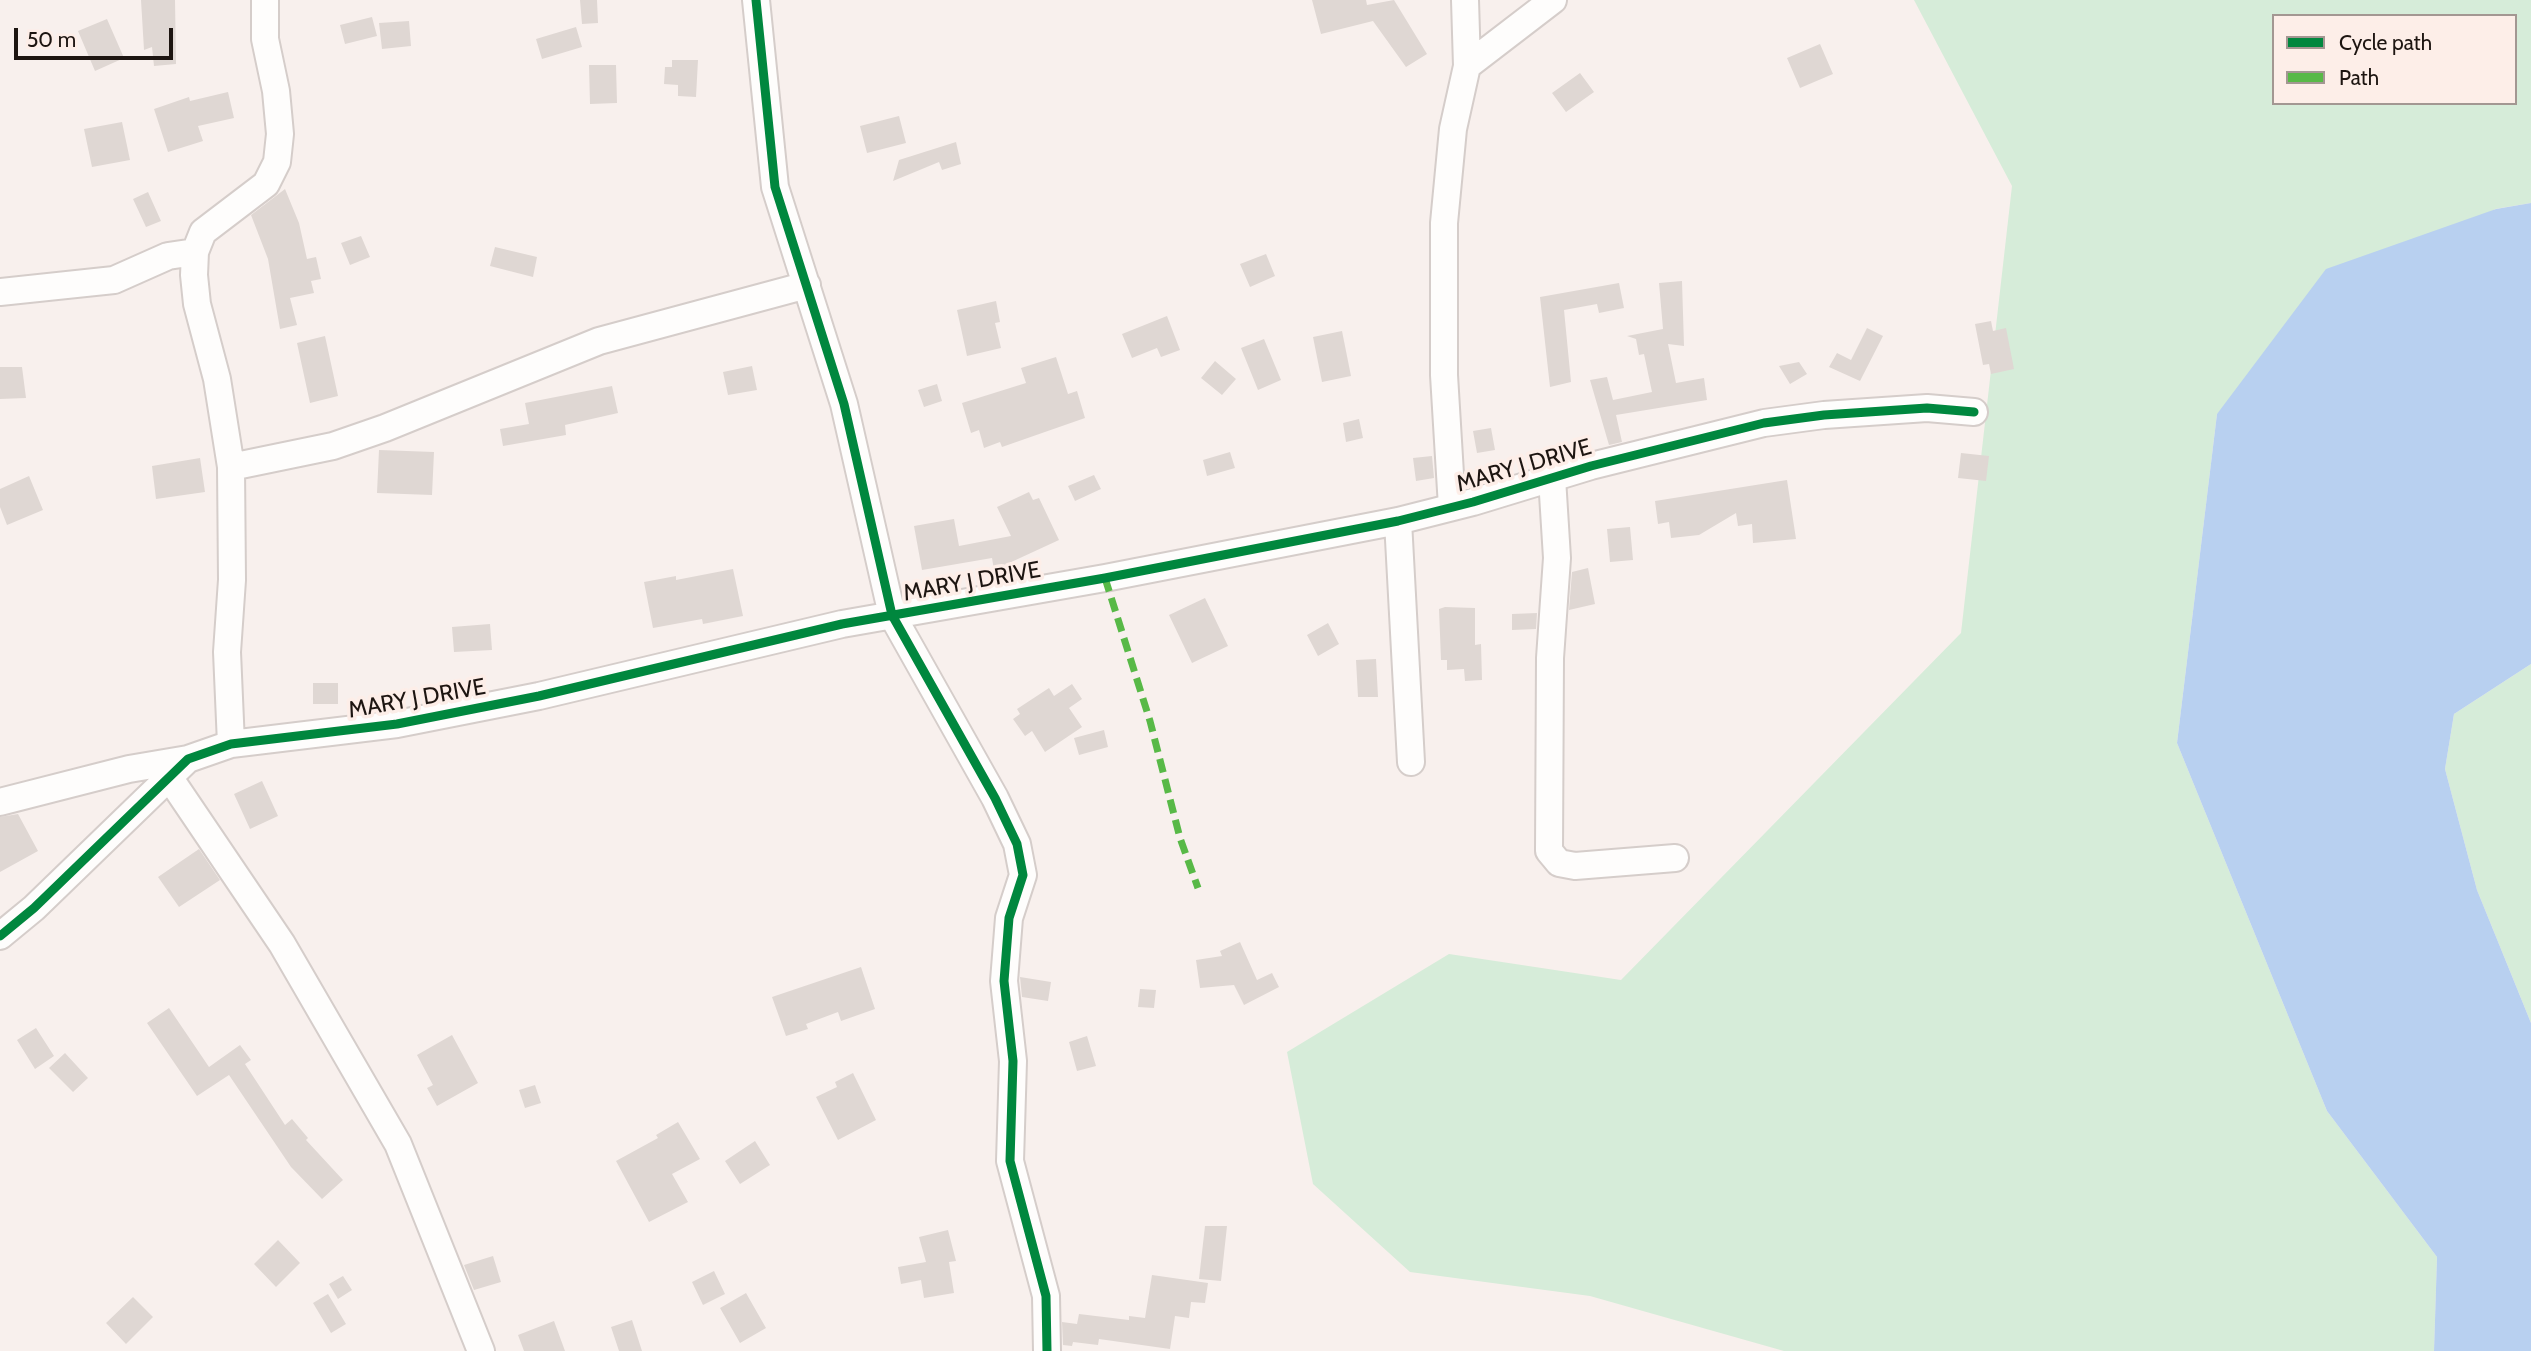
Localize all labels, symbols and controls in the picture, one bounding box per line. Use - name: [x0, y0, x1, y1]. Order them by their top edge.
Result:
- scale bar: [18, 14, 177, 58]
- legend: [2272, 14, 2517, 105]
- text: 50 m: [27, 27, 76, 52]
- text: Cycle path: [2339, 30, 2432, 55]
- text: Path: [2339, 65, 2379, 90]
- street label: MARY J DRIVE: [1453, 434, 1595, 498]
- street label: MARY J DRIVE: [901, 556, 1043, 608]
- street label: MARY J DRIVE: [346, 673, 488, 725]

